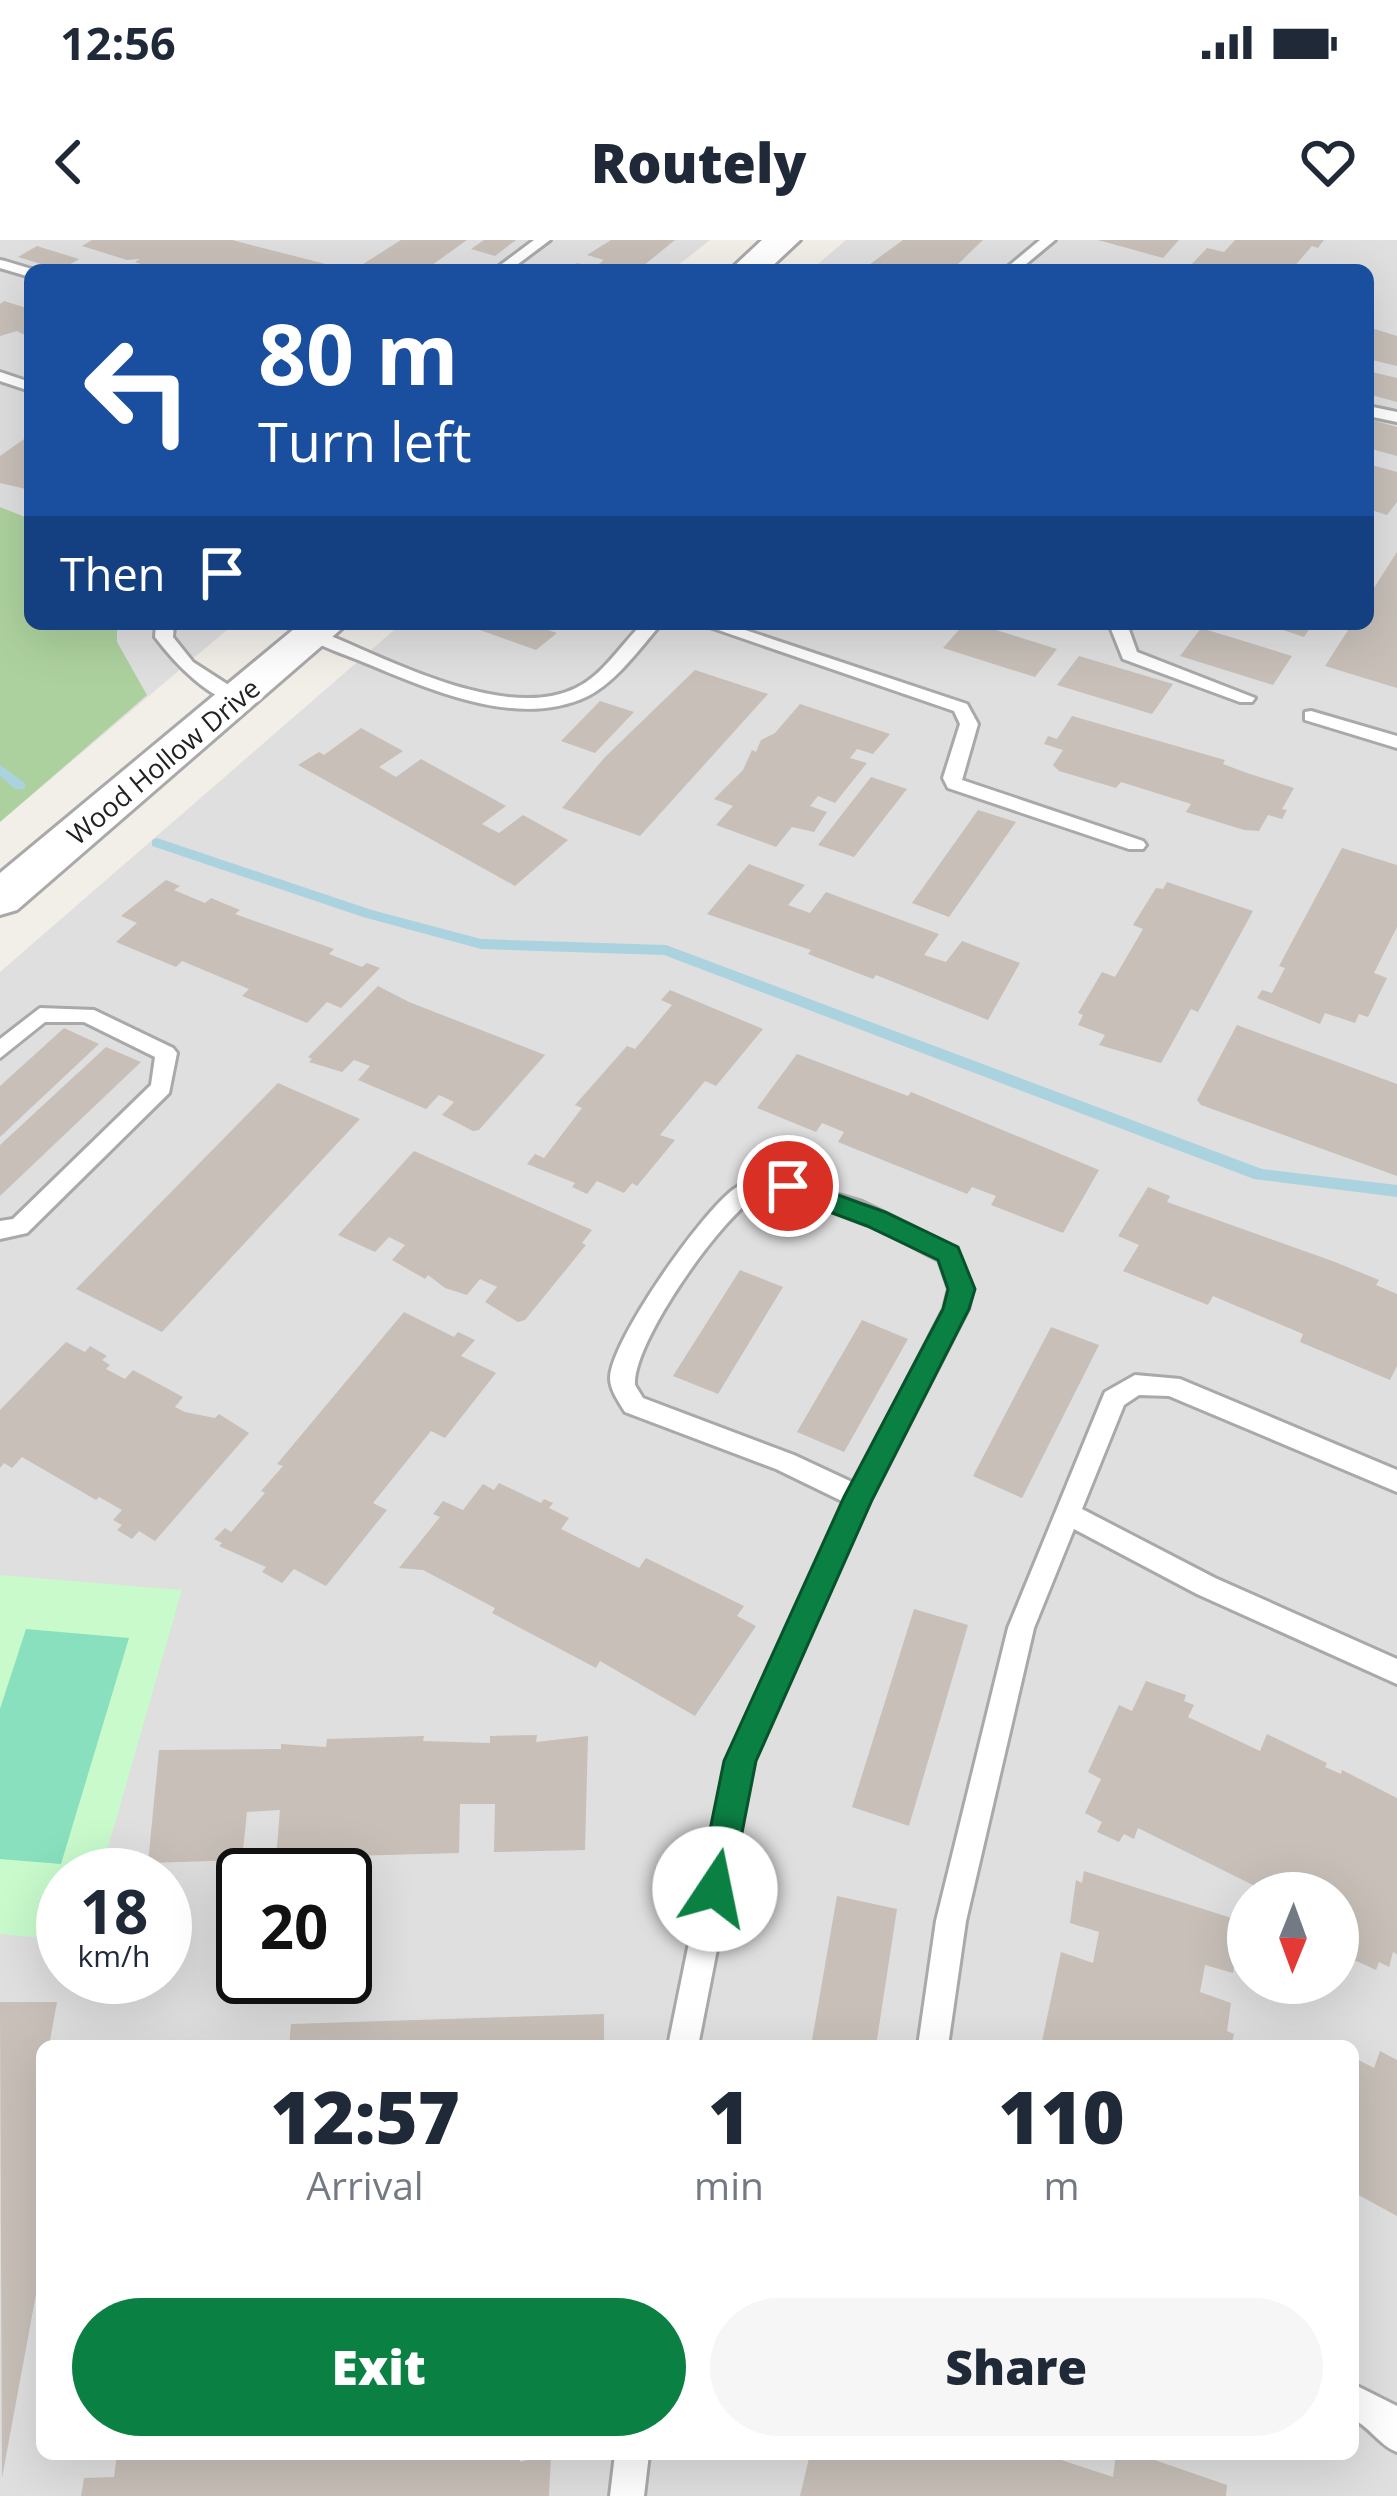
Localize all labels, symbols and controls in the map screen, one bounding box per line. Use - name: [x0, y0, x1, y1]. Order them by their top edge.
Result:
- text: 12:56: [60, 12, 176, 73]
- text: Routely: [591, 125, 806, 199]
- icon: back: [36, 129, 102, 195]
- icon: heart: [1295, 129, 1361, 195]
- text: 80 m: [258, 295, 458, 410]
- icon: left: [60, 312, 216, 468]
- text: Turn left: [258, 404, 471, 478]
- icon: arrive: [189, 540, 255, 606]
- text: Then: [60, 543, 165, 604]
- street label: Wood Hollow Drive: [59, 669, 267, 853]
- pin: [737, 1135, 839, 1237]
- icon: arrive: [755, 1153, 821, 1219]
- position arrow: [652, 1826, 778, 1952]
- speed limit sign: 20: [216, 1848, 372, 2004]
- text: 18: [80, 1870, 148, 1952]
- north arrow: [1227, 1872, 1359, 2004]
- map controls: [1227, 1872, 1359, 2004]
- text: km/h: [78, 1935, 150, 1976]
- text: 12:57: [270, 2067, 460, 2165]
- text: 1: [708, 2067, 750, 2165]
- text: 110: [998, 2067, 1125, 2165]
- text: Arrival: [306, 2158, 424, 2211]
- text: min: [694, 2158, 764, 2211]
- text: m: [1043, 2158, 1080, 2211]
- button: Exit: [72, 2298, 686, 2436]
- button: Share: [710, 2298, 1323, 2436]

